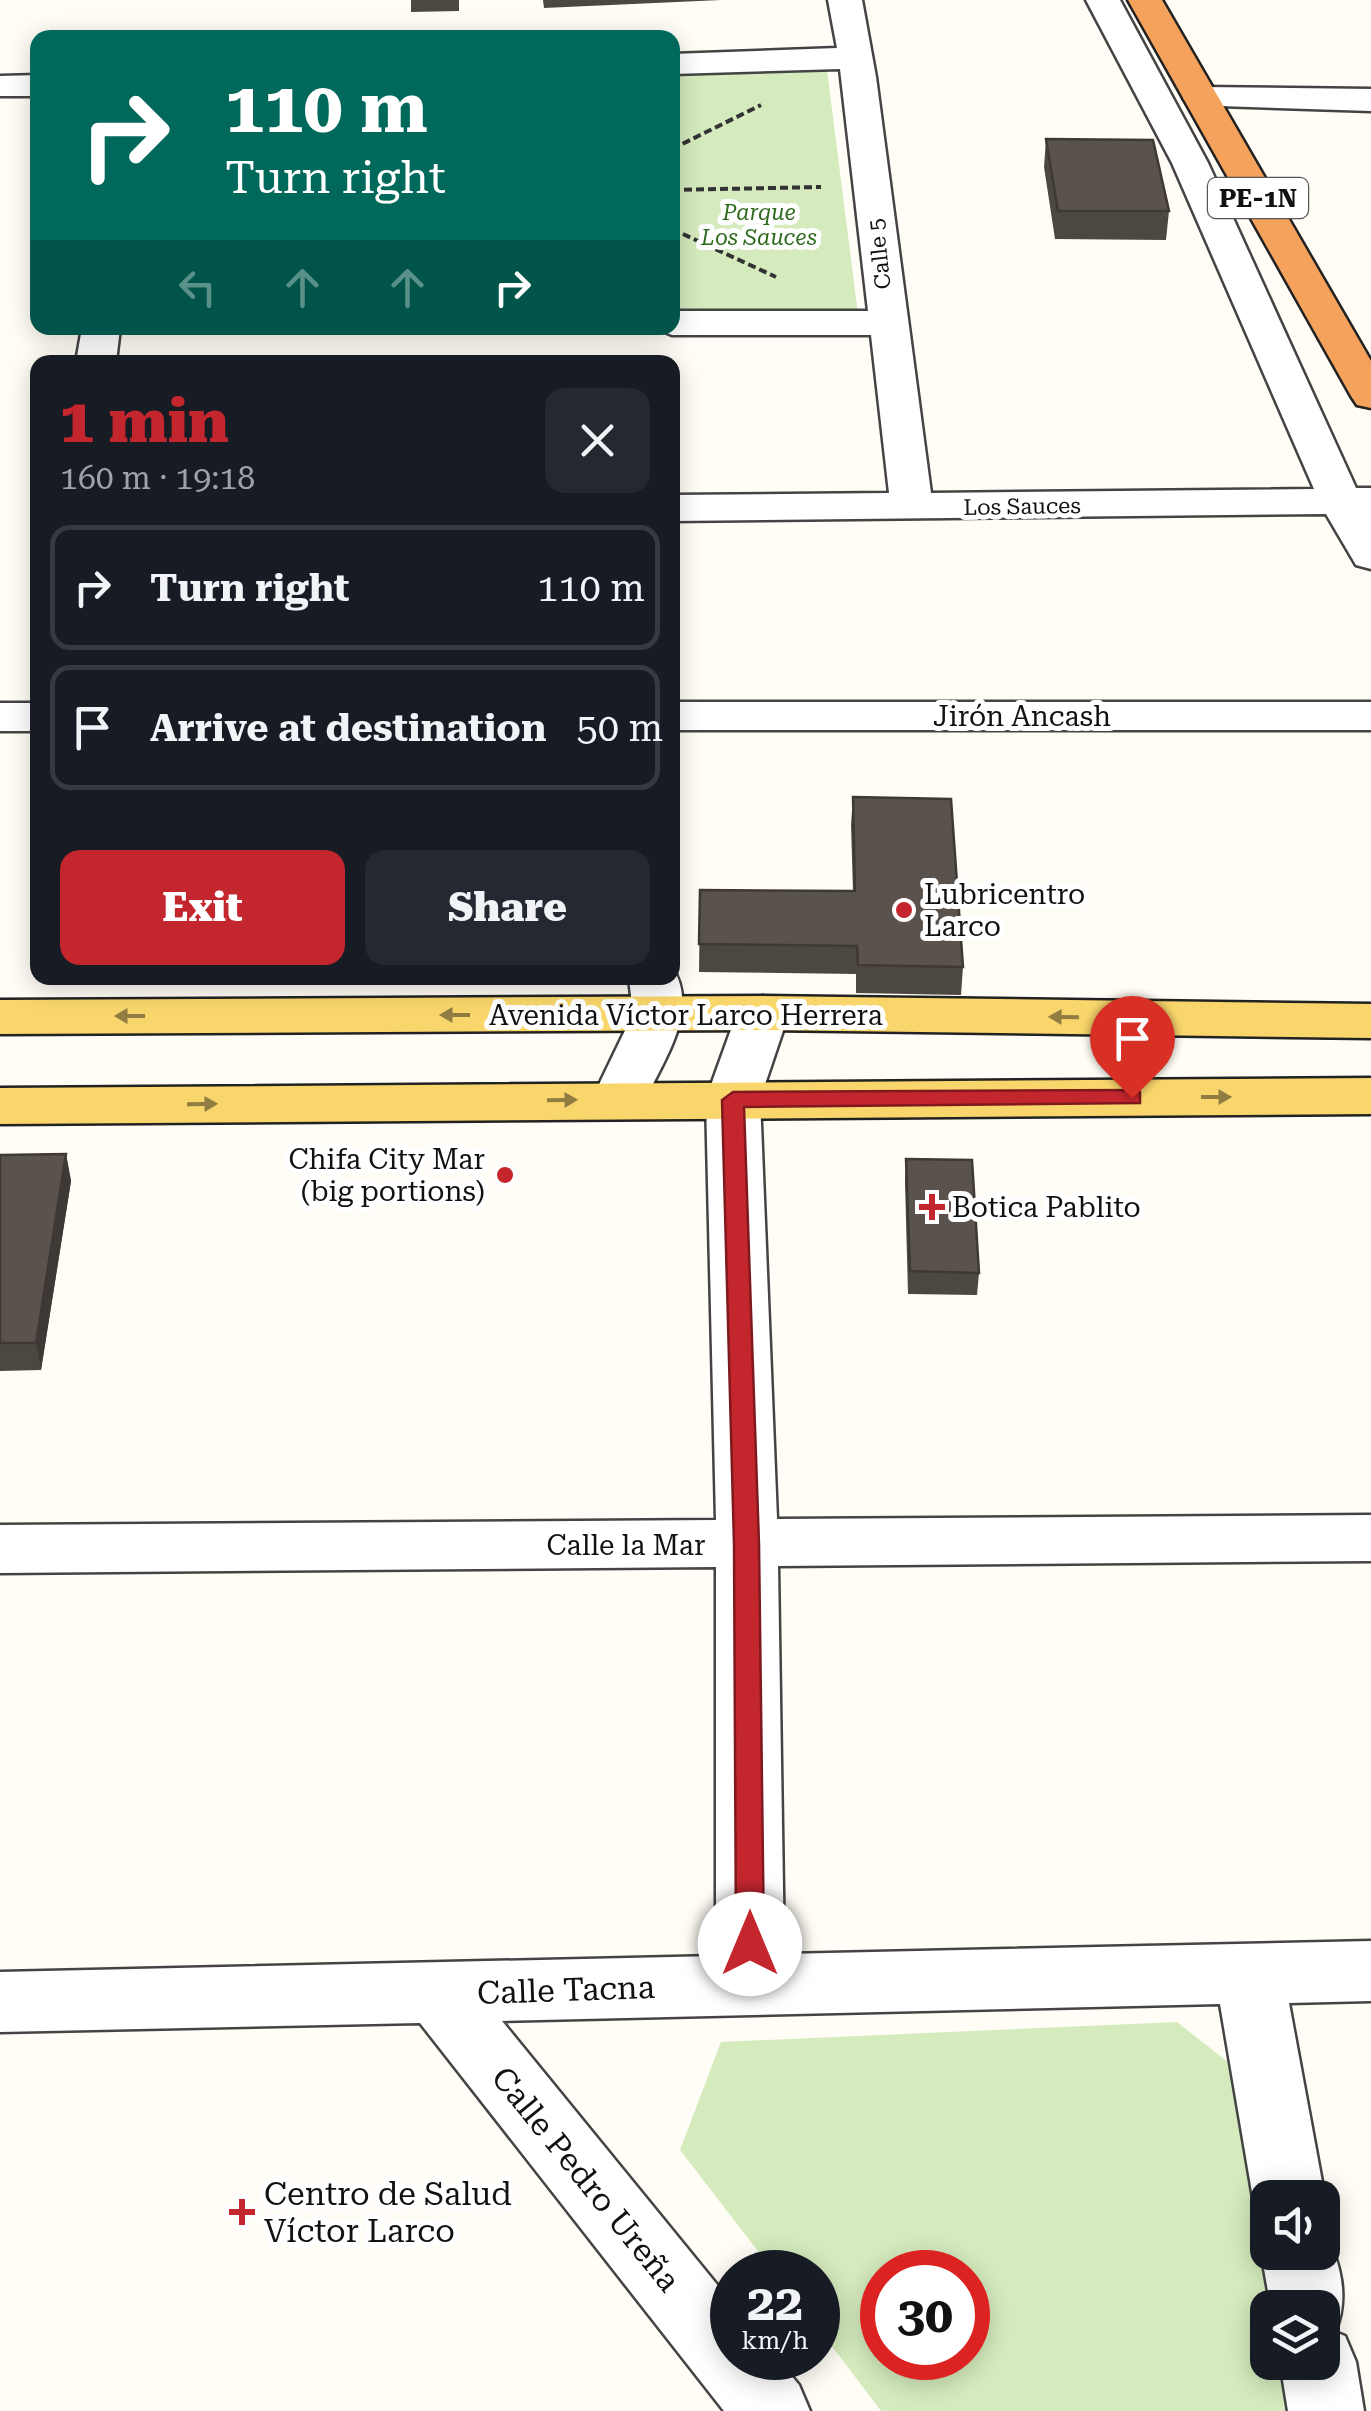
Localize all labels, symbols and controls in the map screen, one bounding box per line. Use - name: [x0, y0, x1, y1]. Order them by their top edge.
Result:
- text: 110 m: [225, 67, 428, 149]
- icon: right: [60, 70, 190, 200]
- text: Turn right: [225, 151, 446, 204]
- road number: PE-1N: [1208, 178, 1308, 218]
- park label: Parque Los Sauces: [700, 200, 817, 250]
- street label: Calle 5: [863, 217, 896, 291]
- icon: left: [170, 260, 225, 315]
- icon: ahead: [275, 260, 330, 315]
- icon: ahead: [380, 260, 435, 315]
- icon: right: [485, 260, 540, 315]
- text: 1 min: [60, 386, 229, 457]
- button: close: [545, 388, 650, 493]
- text: 160 m · 19:18: [60, 459, 255, 497]
- street label: Los Sauces: [963, 493, 1081, 520]
- icon: right: [65, 560, 120, 615]
- text: Turn right: [150, 566, 349, 610]
- text: 110 m: [537, 566, 645, 610]
- icon: arrive: [65, 700, 120, 755]
- street label: Jirón Ancash: [933, 700, 1111, 733]
- text: Arrive at destination: [150, 706, 546, 750]
- text: 50 m: [576, 706, 663, 750]
- button: Exit: [60, 850, 345, 965]
- button: Share: [365, 850, 650, 965]
- place label: Lubricentro Larco: [924, 878, 1085, 943]
- marker: Lubricentro Larco: [893, 899, 915, 921]
- pin: [1090, 996, 1175, 1099]
- street label: Avenida Víctor Larco Herrera: [489, 999, 883, 1032]
- one-way arrow: [439, 1007, 471, 1023]
- one-way arrow: [114, 1008, 146, 1024]
- one-way arrow: [1047, 1009, 1079, 1025]
- icon: arrive: [1105, 1011, 1160, 1066]
- one-way arrow: [1200, 1089, 1232, 1105]
- one-way arrow: [547, 1091, 579, 1107]
- one-way arrow: [187, 1096, 219, 1112]
- place label: Chifa City Mar (big portions): [288, 1143, 485, 1208]
- marker: Chifa City Mar (big portions): [494, 1164, 516, 1186]
- place label: Botica Pablito: [952, 1191, 1141, 1224]
- marker: Botica Pablito: [921, 1196, 943, 1218]
- street label: Calle la Mar: [546, 1529, 706, 1562]
- position arrow: [698, 1892, 802, 1996]
- street label: Calle Tacna: [476, 1968, 656, 2012]
- street label: Calle Pedro Ureña: [484, 2059, 688, 2299]
- place label: Centro de Salud Víctor Larco: [264, 2175, 512, 2250]
- map controls: [1250, 2180, 1340, 2380]
- button: sound: [1250, 2180, 1340, 2270]
- marker: Centro de Salud Víctor Larco: [229, 2199, 255, 2225]
- speed limit sign: 30: [860, 2250, 990, 2380]
- text: 22: [747, 2274, 803, 2332]
- button: layers: [1250, 2290, 1340, 2380]
- text: km/h: [742, 2326, 808, 2355]

